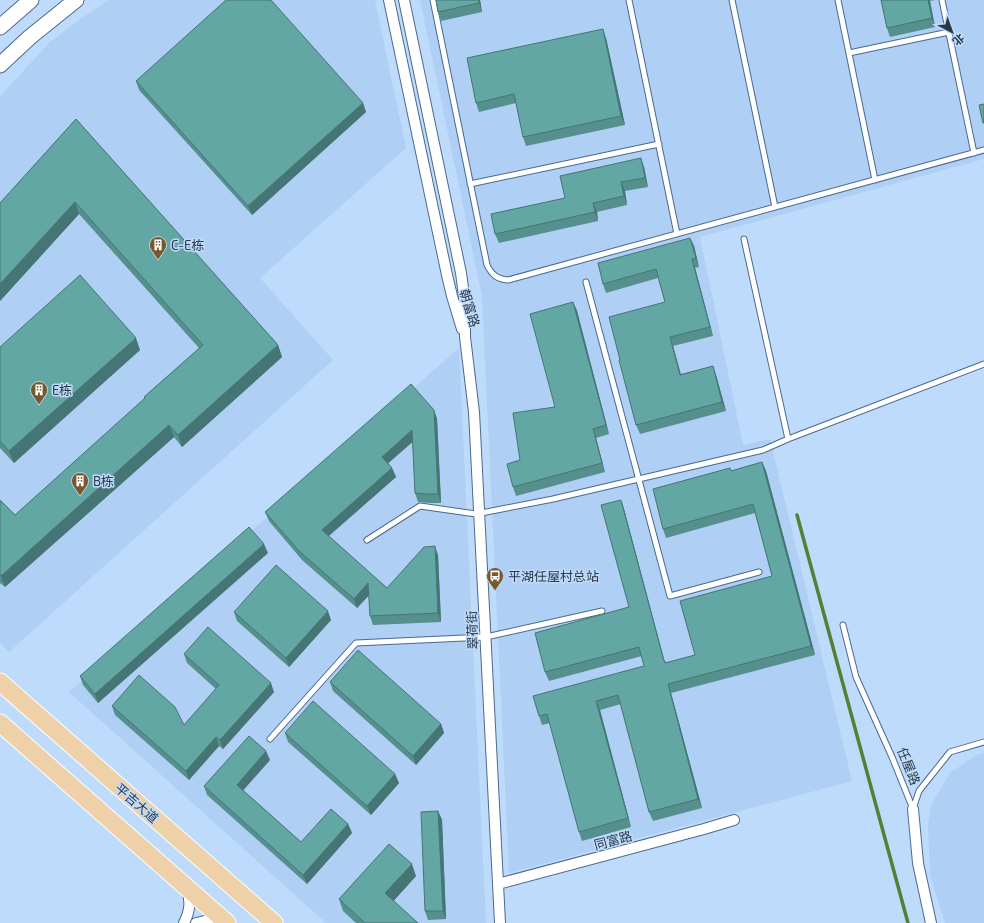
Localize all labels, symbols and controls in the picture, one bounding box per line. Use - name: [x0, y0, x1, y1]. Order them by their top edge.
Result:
- north arrow: [932, 12, 972, 52]
- text: 北: [950, 31, 967, 48]
- building icon: C-E栋: [148, 235, 168, 260]
- place label: C-E栋: [171, 237, 204, 253]
- street label: 朝富路: [457, 287, 483, 329]
- building icon: E栋: [29, 380, 49, 405]
- place label: E栋: [52, 382, 72, 398]
- building icon: B栋: [70, 471, 90, 496]
- place label: B栋: [93, 473, 114, 489]
- bus stop icon: 平湖任屋村总站: [485, 566, 505, 591]
- place label: 平湖任屋村总站: [508, 568, 599, 584]
- street label: 翠荷街: [463, 610, 481, 650]
- street label: 任屋路: [894, 745, 924, 787]
- street label: 平吉大道: [112, 780, 162, 826]
- street label: 同富路: [592, 827, 634, 853]

